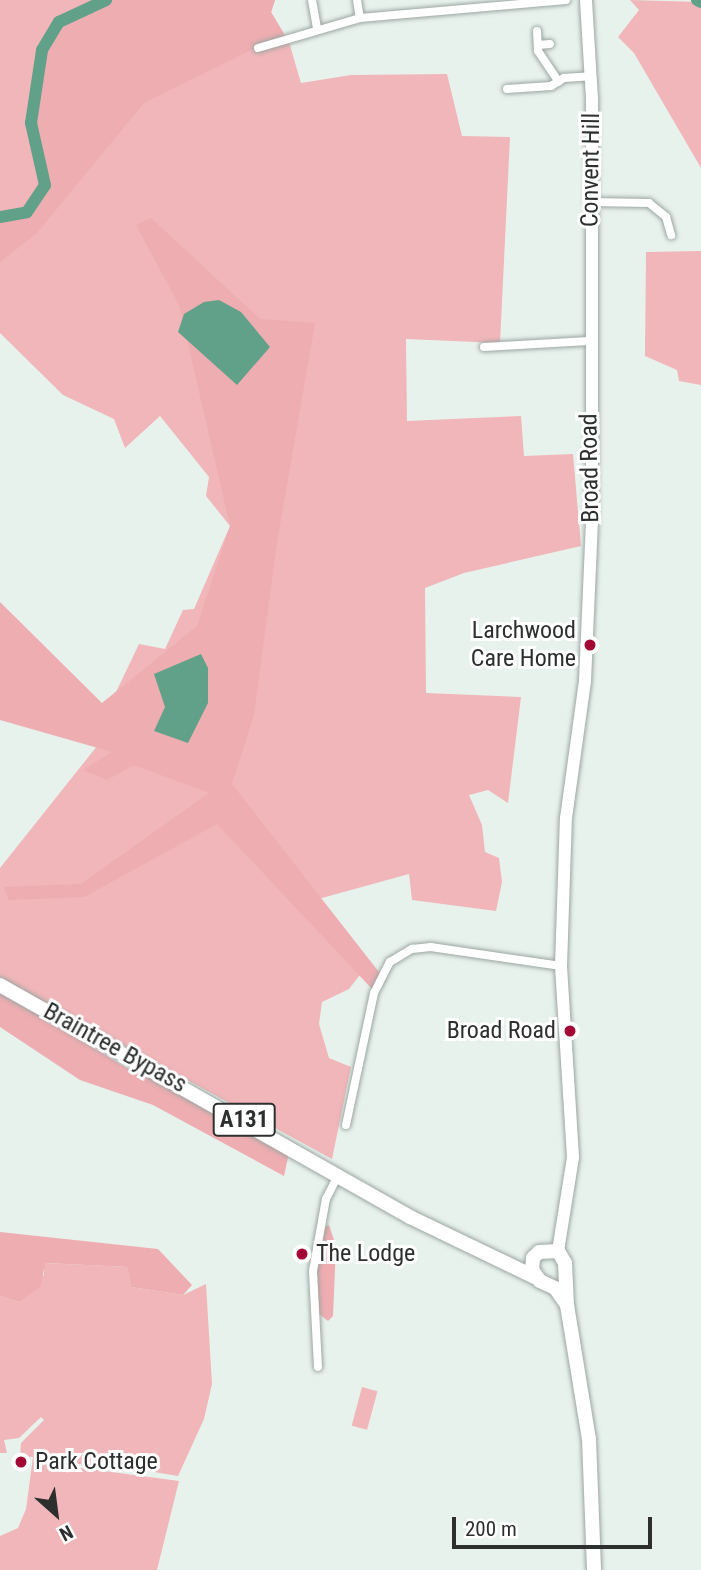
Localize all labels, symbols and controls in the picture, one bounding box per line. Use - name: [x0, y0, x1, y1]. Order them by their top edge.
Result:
- street label: Convent Hill: [576, 113, 606, 227]
- street label: Broad Road: [575, 413, 605, 523]
- place label: Larchwood Care Home: [471, 617, 576, 673]
- marker: Larchwood Care Home: [582, 637, 598, 653]
- street label: Braintree Bypass: [38, 997, 192, 1099]
- place label: Broad Road: [447, 1017, 556, 1045]
- marker: Broad Road: [562, 1023, 578, 1039]
- road number: A131: [212, 1100, 276, 1140]
- place label: The Lodge: [316, 1240, 415, 1268]
- marker: The Lodge: [294, 1246, 310, 1262]
- place label: Park Cottage: [35, 1448, 158, 1476]
- marker: Park Cottage: [13, 1454, 29, 1470]
- north arrow: [21, 1479, 91, 1549]
- scale bar: [456, 1504, 656, 1548]
- text: 200 m: [465, 1517, 517, 1541]
- text: N: [56, 1520, 77, 1546]

